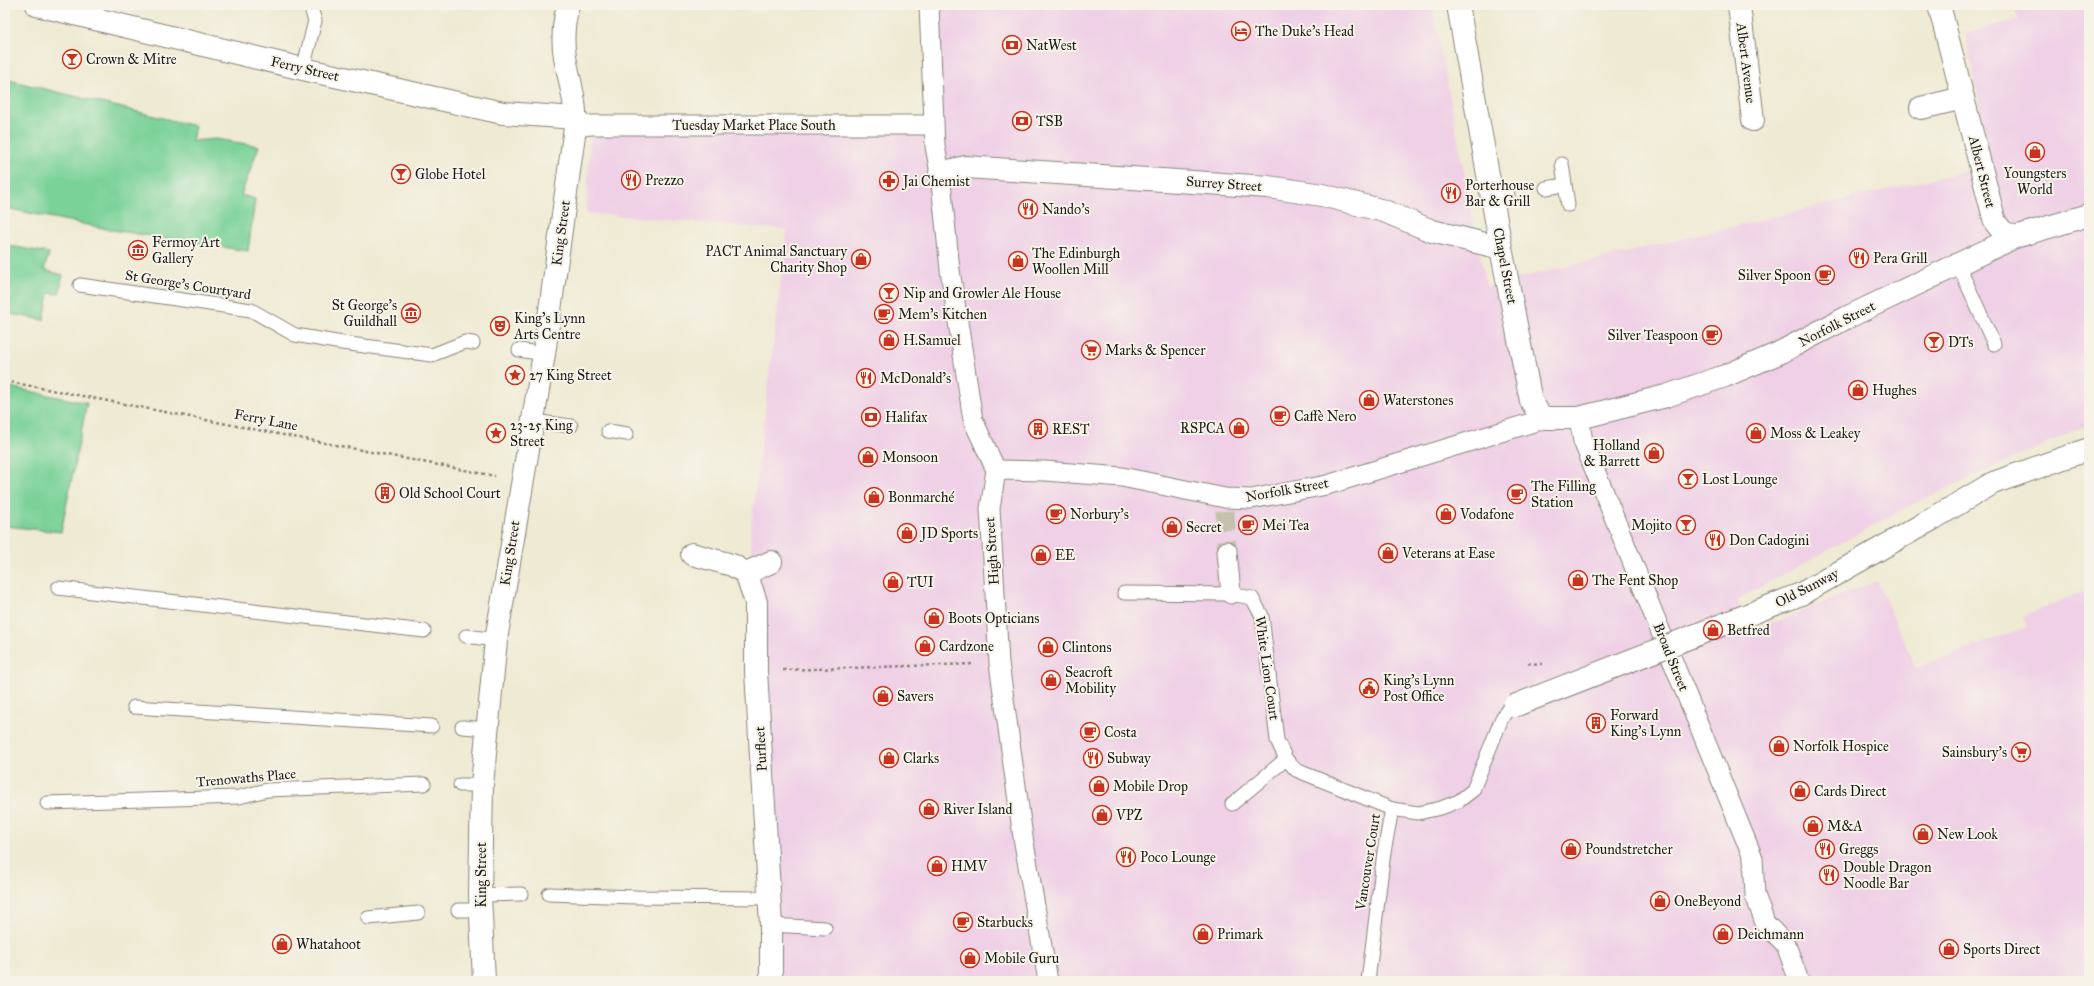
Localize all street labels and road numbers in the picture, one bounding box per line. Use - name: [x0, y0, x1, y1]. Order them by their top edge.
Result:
- street label: Albert Avenue: [1732, 21, 1759, 104]
- street label: Ferry Street: [269, 53, 341, 85]
- street label: Tuesday Market Place South: [672, 117, 836, 134]
- street label: Albert Street: [1965, 133, 1999, 210]
- street label: Surrey Street: [1185, 173, 1263, 195]
- street label: King Street: [548, 199, 574, 267]
- street label: Chapel Street: [1489, 226, 1521, 306]
- street label: St George's Courtyard: [124, 267, 252, 303]
- street label: Norfolk Street: [1796, 297, 1878, 351]
- street label: Ferry Lane: [233, 406, 299, 435]
- street label: Norfolk Street: [1244, 474, 1330, 506]
- street label: High Street: [981, 516, 1003, 586]
- street label: King Street: [496, 519, 524, 587]
- street label: Old Sunway: [1772, 565, 1842, 611]
- street label: White Lion Court: [1251, 615, 1283, 721]
- street label: Broad Street: [1650, 620, 1692, 694]
- street label: Purfleet: [751, 726, 771, 772]
- street label: Trenowaths Place: [195, 765, 297, 791]
- street label: Vancouver Court: [1352, 812, 1384, 913]
- street label: King Street: [473, 842, 490, 908]

